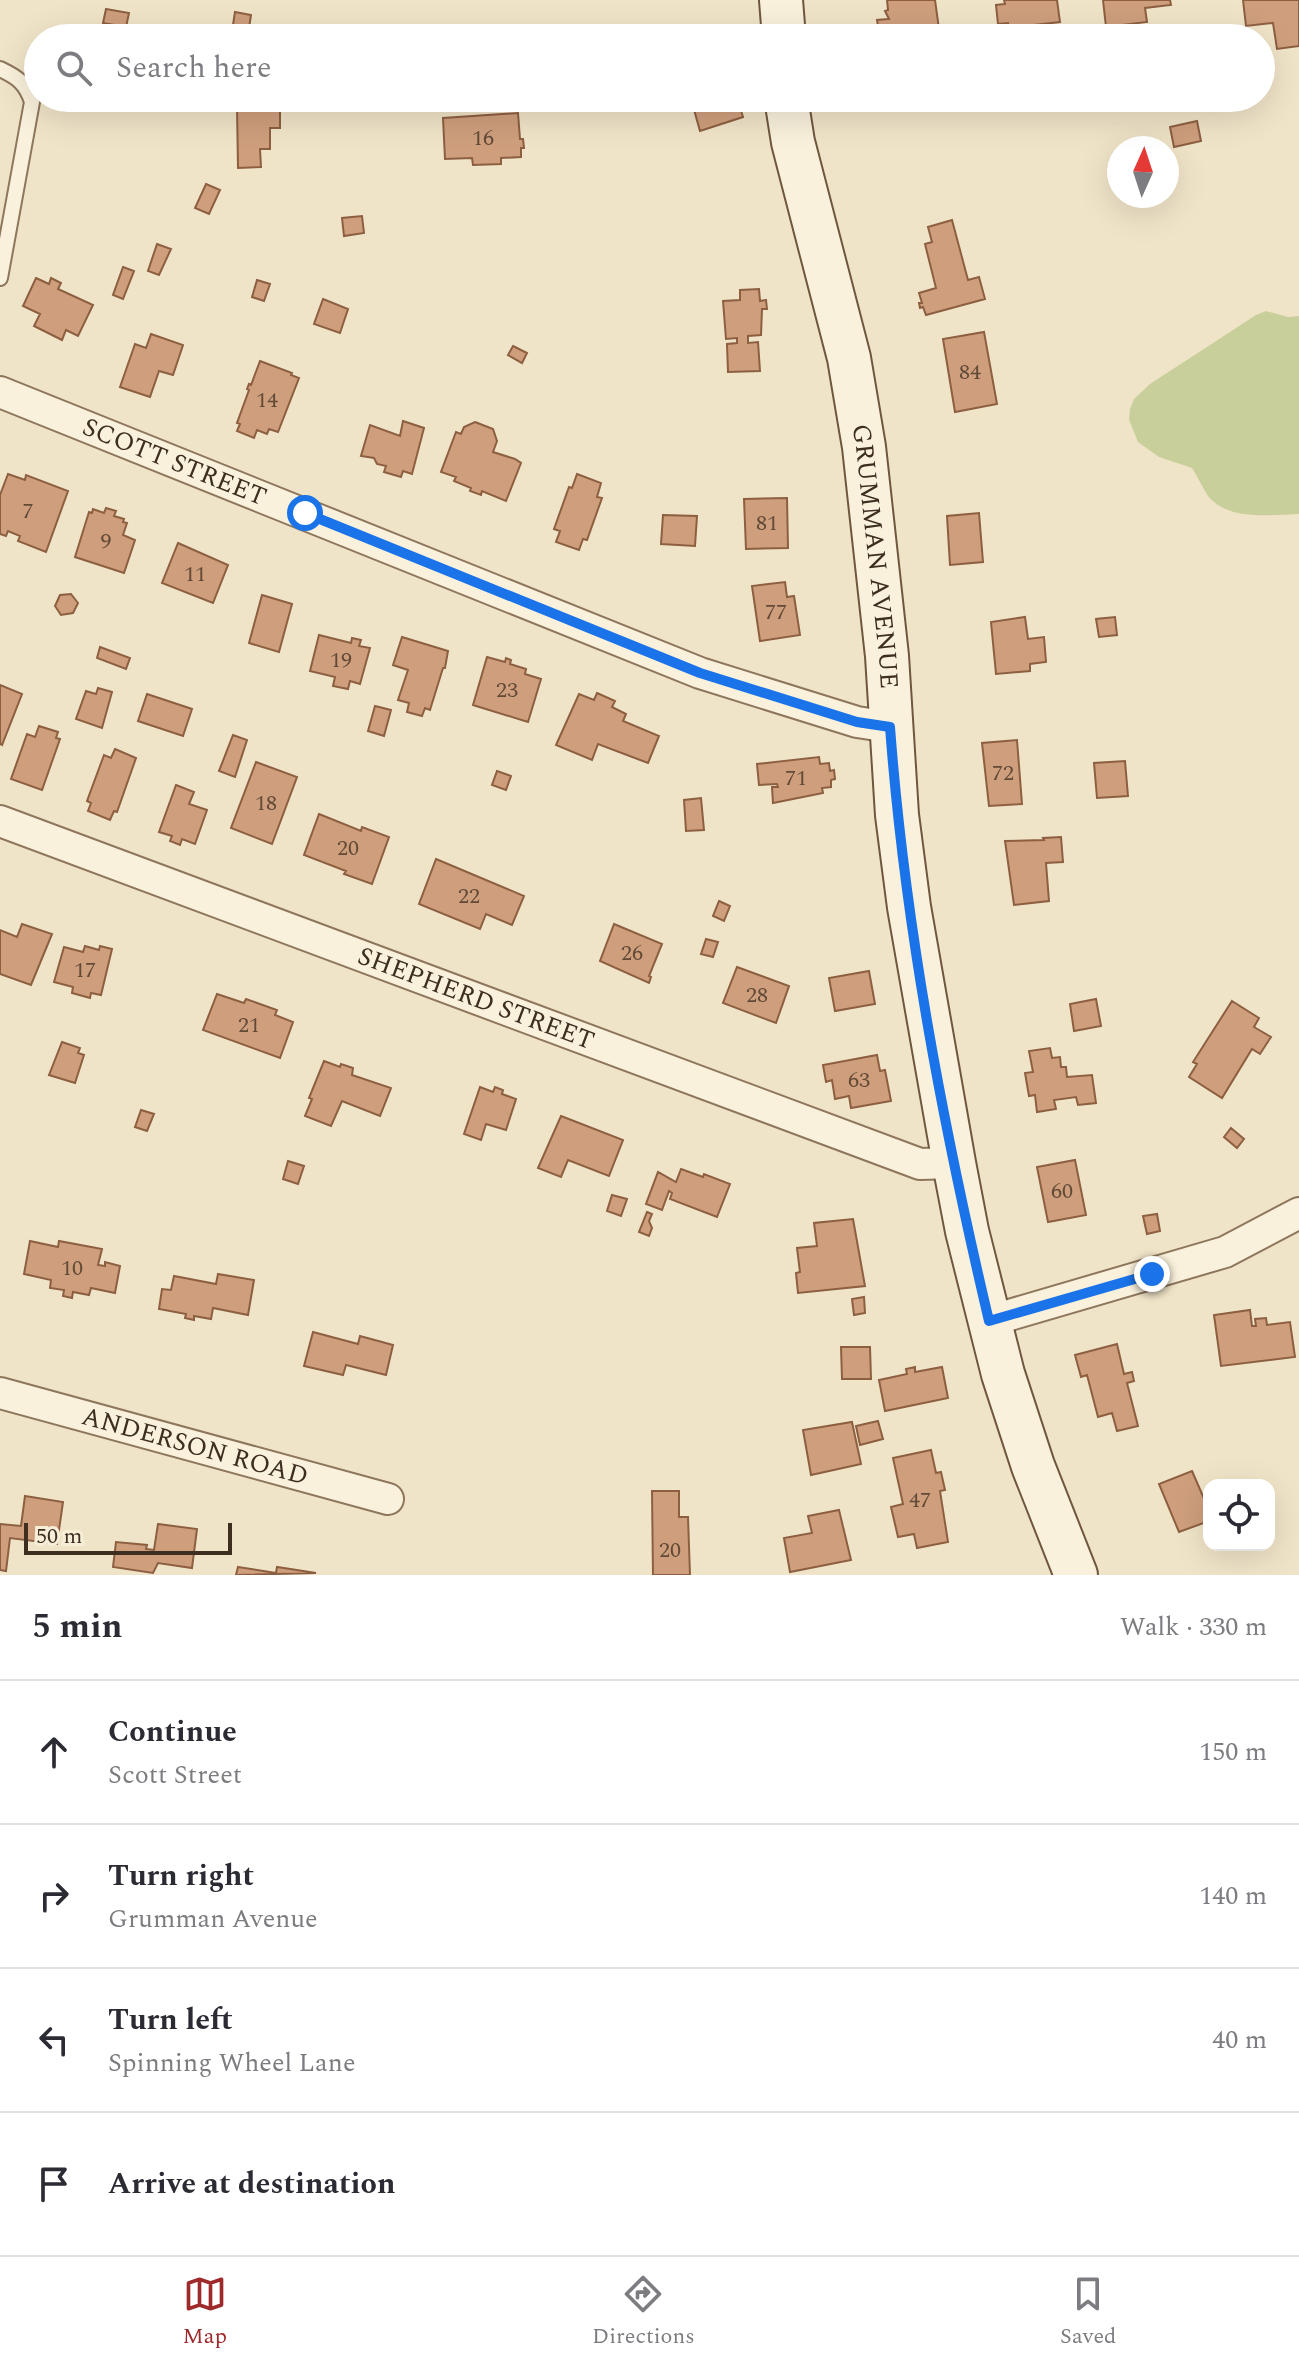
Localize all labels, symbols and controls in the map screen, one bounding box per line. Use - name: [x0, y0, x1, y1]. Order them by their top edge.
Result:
- search box: [24, 24, 1275, 112]
- text: Search here: [116, 45, 272, 91]
- icon: search: [52, 46, 96, 90]
- house number: 16: [472, 122, 494, 155]
- north arrow: [1107, 136, 1179, 208]
- house number: 84: [959, 356, 981, 389]
- house number: 14: [256, 384, 278, 417]
- street label: SCOTT STREET: [76, 407, 273, 517]
- street label: GRUMMAN AVENUE: [840, 421, 909, 690]
- house number: 7: [22, 495, 34, 528]
- route start: [287, 495, 323, 531]
- house number: 81: [756, 507, 778, 540]
- house number: 9: [100, 525, 112, 558]
- house number: 11: [184, 558, 206, 591]
- house number: 77: [765, 596, 787, 629]
- house number: 19: [330, 644, 352, 677]
- house number: 23: [496, 674, 518, 707]
- house number: 72: [992, 757, 1014, 790]
- house number: 71: [785, 762, 807, 795]
- house number: 18: [255, 787, 277, 820]
- house number: 20: [337, 832, 359, 865]
- house number: 22: [458, 880, 480, 913]
- street label: SHEPHERD STREET: [352, 936, 600, 1061]
- house number: 26: [621, 937, 643, 970]
- house number: 17: [74, 954, 96, 987]
- house number: 28: [746, 979, 768, 1012]
- house number: 21: [238, 1009, 260, 1042]
- house number: 63: [848, 1064, 870, 1097]
- house number: 60: [1051, 1175, 1073, 1208]
- house number: 10: [61, 1252, 83, 1285]
- route end: [1134, 1256, 1170, 1292]
- street label: ANDERSON ROAD: [77, 1396, 313, 1496]
- map controls: [1203, 1479, 1275, 1551]
- button: locate: [1203, 1479, 1275, 1551]
- house number: 47: [909, 1484, 931, 1517]
- scale bar: [24, 1519, 232, 1555]
- text: 50 m: [36, 1520, 82, 1553]
- house number: 20: [659, 1534, 681, 1567]
- text: 5 min: [32, 1601, 122, 1653]
- text: Walk · 330 m: [1120, 1607, 1267, 1647]
- text: Continue: [108, 1709, 237, 1755]
- icon: ahead: [32, 1730, 76, 1774]
- text: 150 m: [1199, 1732, 1267, 1772]
- text: Scott Street: [108, 1755, 242, 1795]
- text: Turn right: [108, 1853, 254, 1899]
- icon: right: [32, 1874, 76, 1918]
- text: 140 m: [1199, 1876, 1267, 1916]
- text: Grumman Avenue: [108, 1899, 318, 1939]
- text: Turn left: [108, 1997, 233, 2043]
- icon: left: [32, 2018, 76, 2062]
- text: 40 m: [1212, 2020, 1267, 2060]
- text: Spinning Wheel Lane: [108, 2043, 355, 2083]
- text: Arrive at destination: [108, 2161, 395, 2207]
- icon: arrive: [32, 2162, 76, 2206]
- tab: Map: [183, 2272, 227, 2353]
- tab: Directions: [592, 2272, 695, 2353]
- tab: Saved: [1060, 2272, 1116, 2353]

